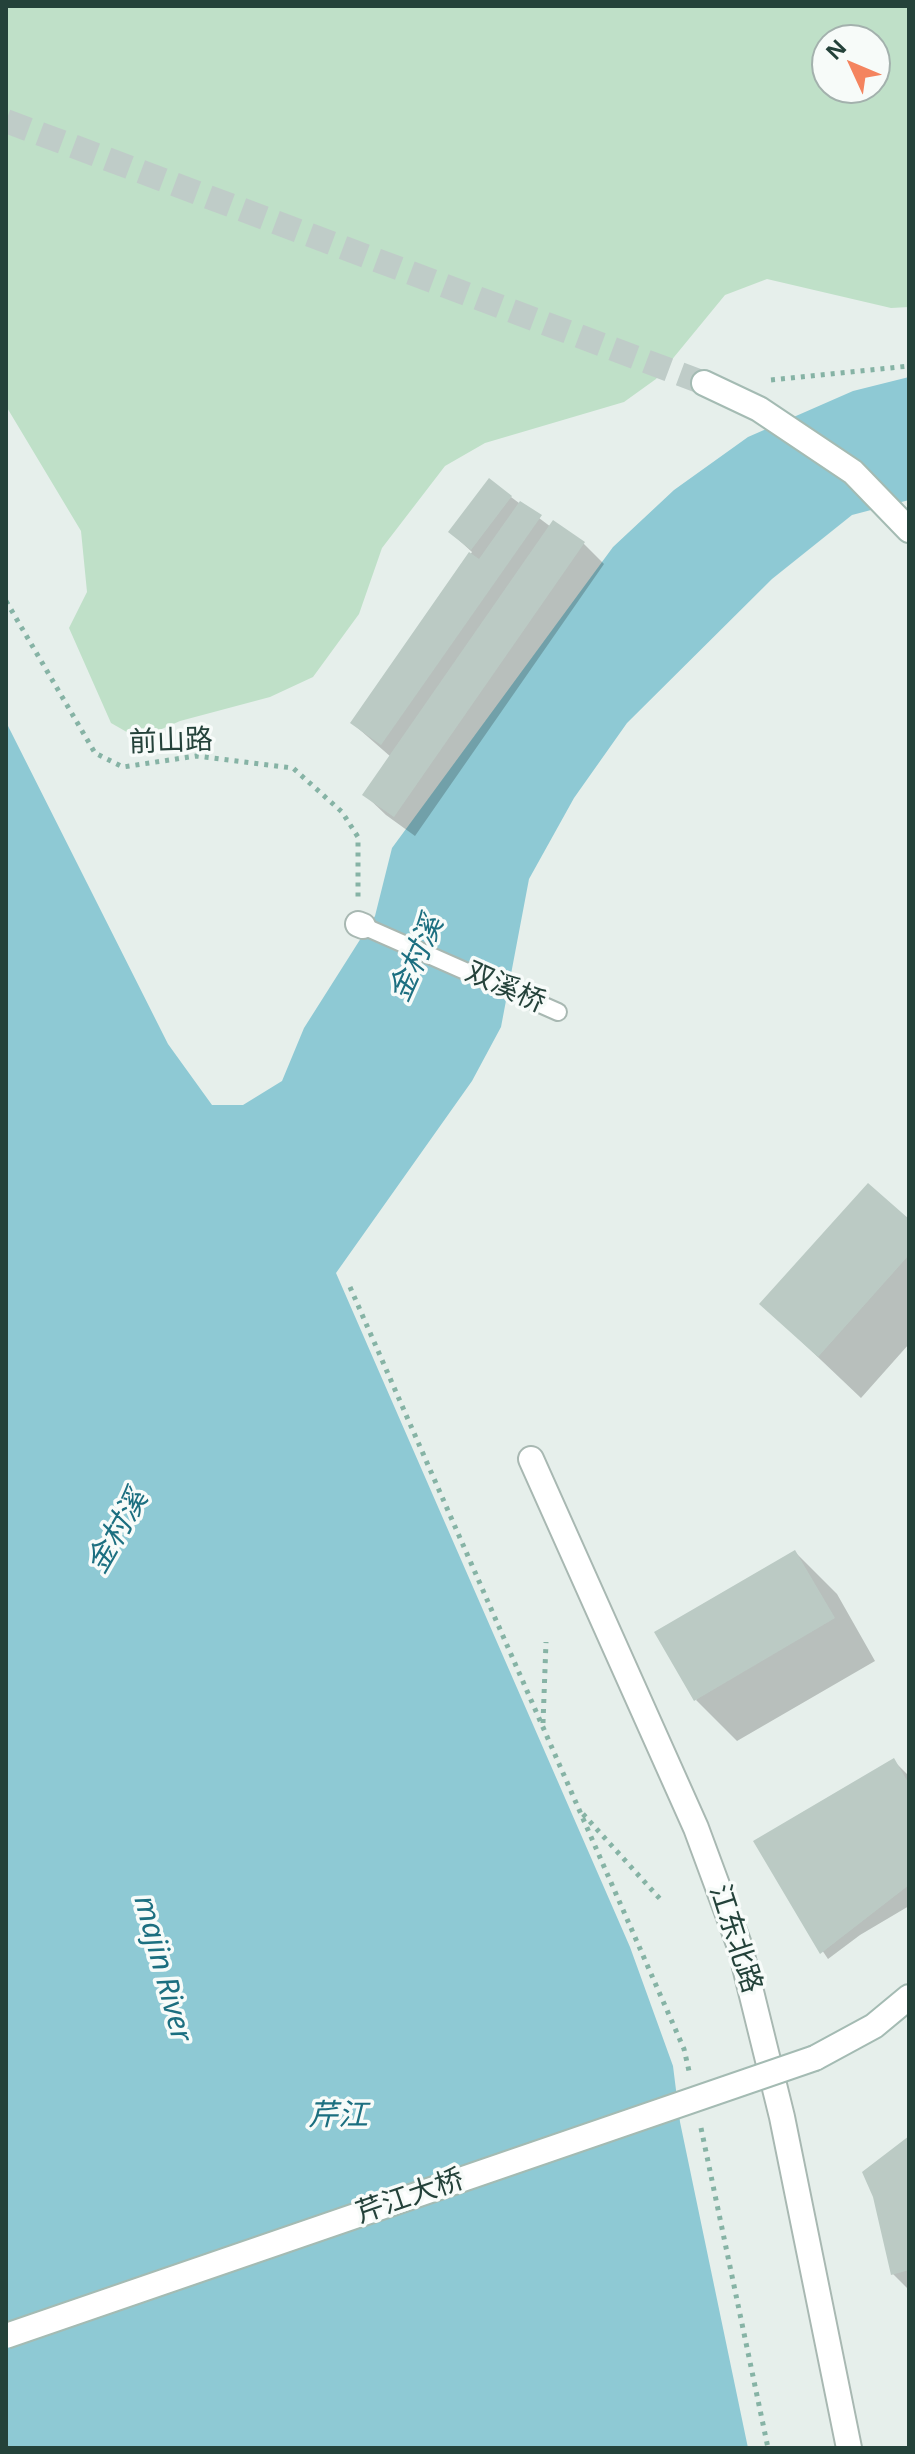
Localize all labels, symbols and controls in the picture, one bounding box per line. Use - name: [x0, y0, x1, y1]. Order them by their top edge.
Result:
- north arrow: [811, 24, 891, 104]
- text: N: [818, 32, 852, 66]
- street label: 前山路: [128, 724, 214, 760]
- water label: 金村溪: [382, 911, 452, 1007]
- street label: 双溪桥: [460, 956, 550, 1020]
- water label: 金村溪: [80, 1484, 156, 1580]
- street label: 江东北路: [702, 1881, 768, 1997]
- water label: majin River: [125, 1892, 199, 2046]
- water label: 芹江: [308, 2098, 368, 2134]
- street label: 芹江大桥: [352, 2163, 468, 2231]

